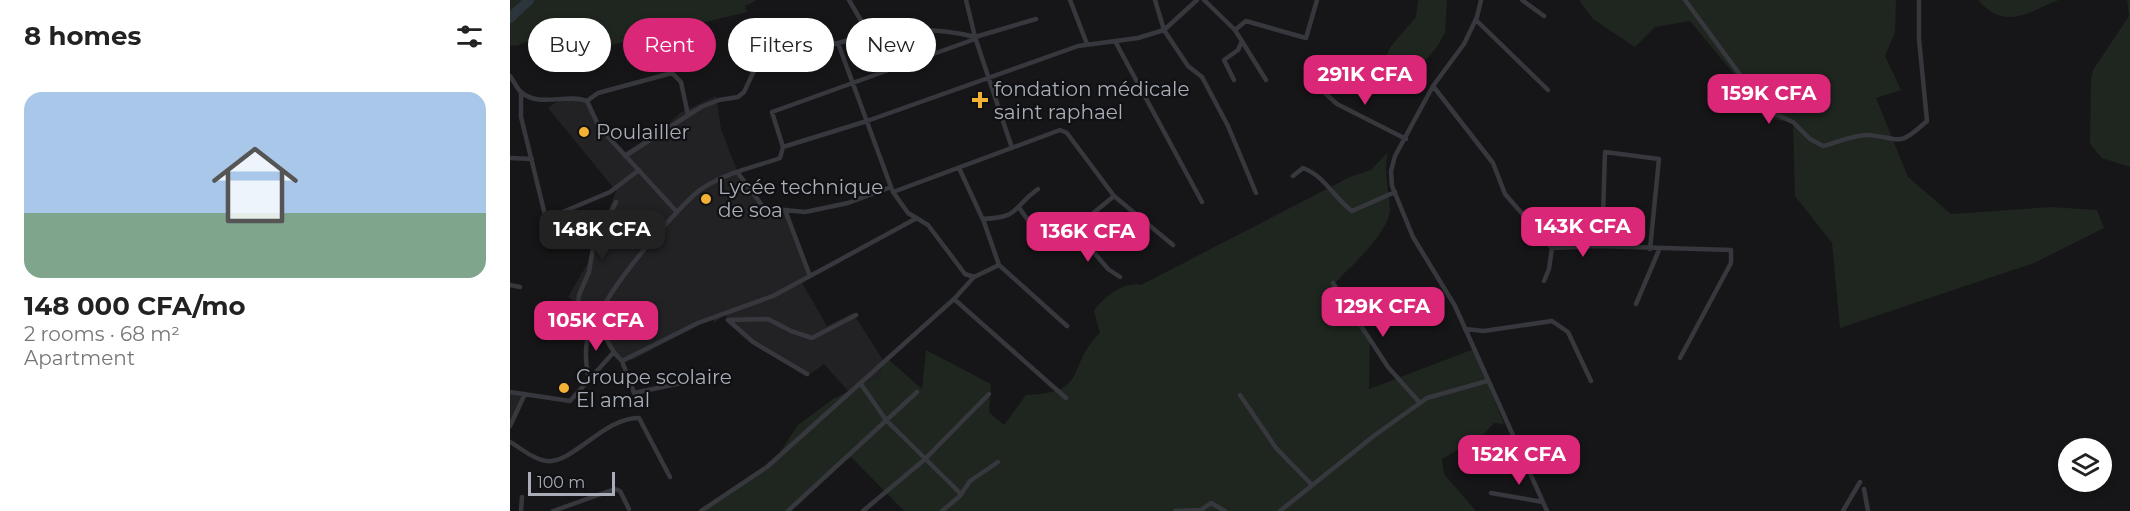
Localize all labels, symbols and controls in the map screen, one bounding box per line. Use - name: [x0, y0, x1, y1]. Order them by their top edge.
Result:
- chip: Buy: [528, 18, 611, 72]
- chip: Rent: [623, 18, 716, 72]
- chip: Filters: [728, 18, 834, 72]
- chip: New: [846, 18, 936, 72]
- text: 8 homes: [24, 20, 141, 52]
- icon: filters: [453, 20, 486, 53]
- pin: 291K CFA: [1303, 55, 1427, 106]
- text: 291K CFA: [1318, 62, 1412, 86]
- pin: 159K CFA: [1707, 74, 1831, 125]
- place label: fondation médicale saint raphael: [994, 77, 1190, 124]
- text: 159K CFA: [1722, 81, 1816, 105]
- marker: fondation médicale saint raphael: [971, 91, 989, 109]
- place label: Poulailler: [596, 120, 690, 144]
- marker: Poulailler: [577, 125, 591, 139]
- icon: home: [201, 131, 309, 239]
- place label: Lycée technique de soa: [718, 175, 883, 222]
- marker: Lycée technique de soa: [699, 192, 713, 206]
- pin: 143K CFA: [1521, 207, 1645, 258]
- pin: 148K CFA: [540, 210, 664, 261]
- pin: 136K CFA: [1026, 212, 1150, 263]
- text: 143K CFA: [1535, 214, 1631, 238]
- text: 148K CFA: [553, 217, 651, 241]
- text: 136K CFA: [1041, 219, 1135, 243]
- pin: 129K CFA: [1321, 287, 1445, 338]
- text: 148 000 CFA/mo: [24, 290, 246, 322]
- text: 129K CFA: [1336, 294, 1430, 318]
- pin: 105K CFA: [534, 301, 658, 352]
- text: 105K CFA: [548, 308, 644, 332]
- text: 2 rooms · 68 m²: [24, 322, 180, 346]
- text: Apartment: [24, 346, 135, 370]
- place label: Groupe scolaire El amal: [576, 365, 732, 412]
- marker: Groupe scolaire El amal: [557, 381, 571, 395]
- pin: 152K CFA: [1457, 435, 1581, 486]
- map controls: [2058, 438, 2112, 492]
- button: layers: [2058, 438, 2112, 492]
- text: 152K CFA: [1472, 442, 1566, 466]
- scale bar: [528, 469, 615, 496]
- text: 100 m: [537, 473, 585, 492]

